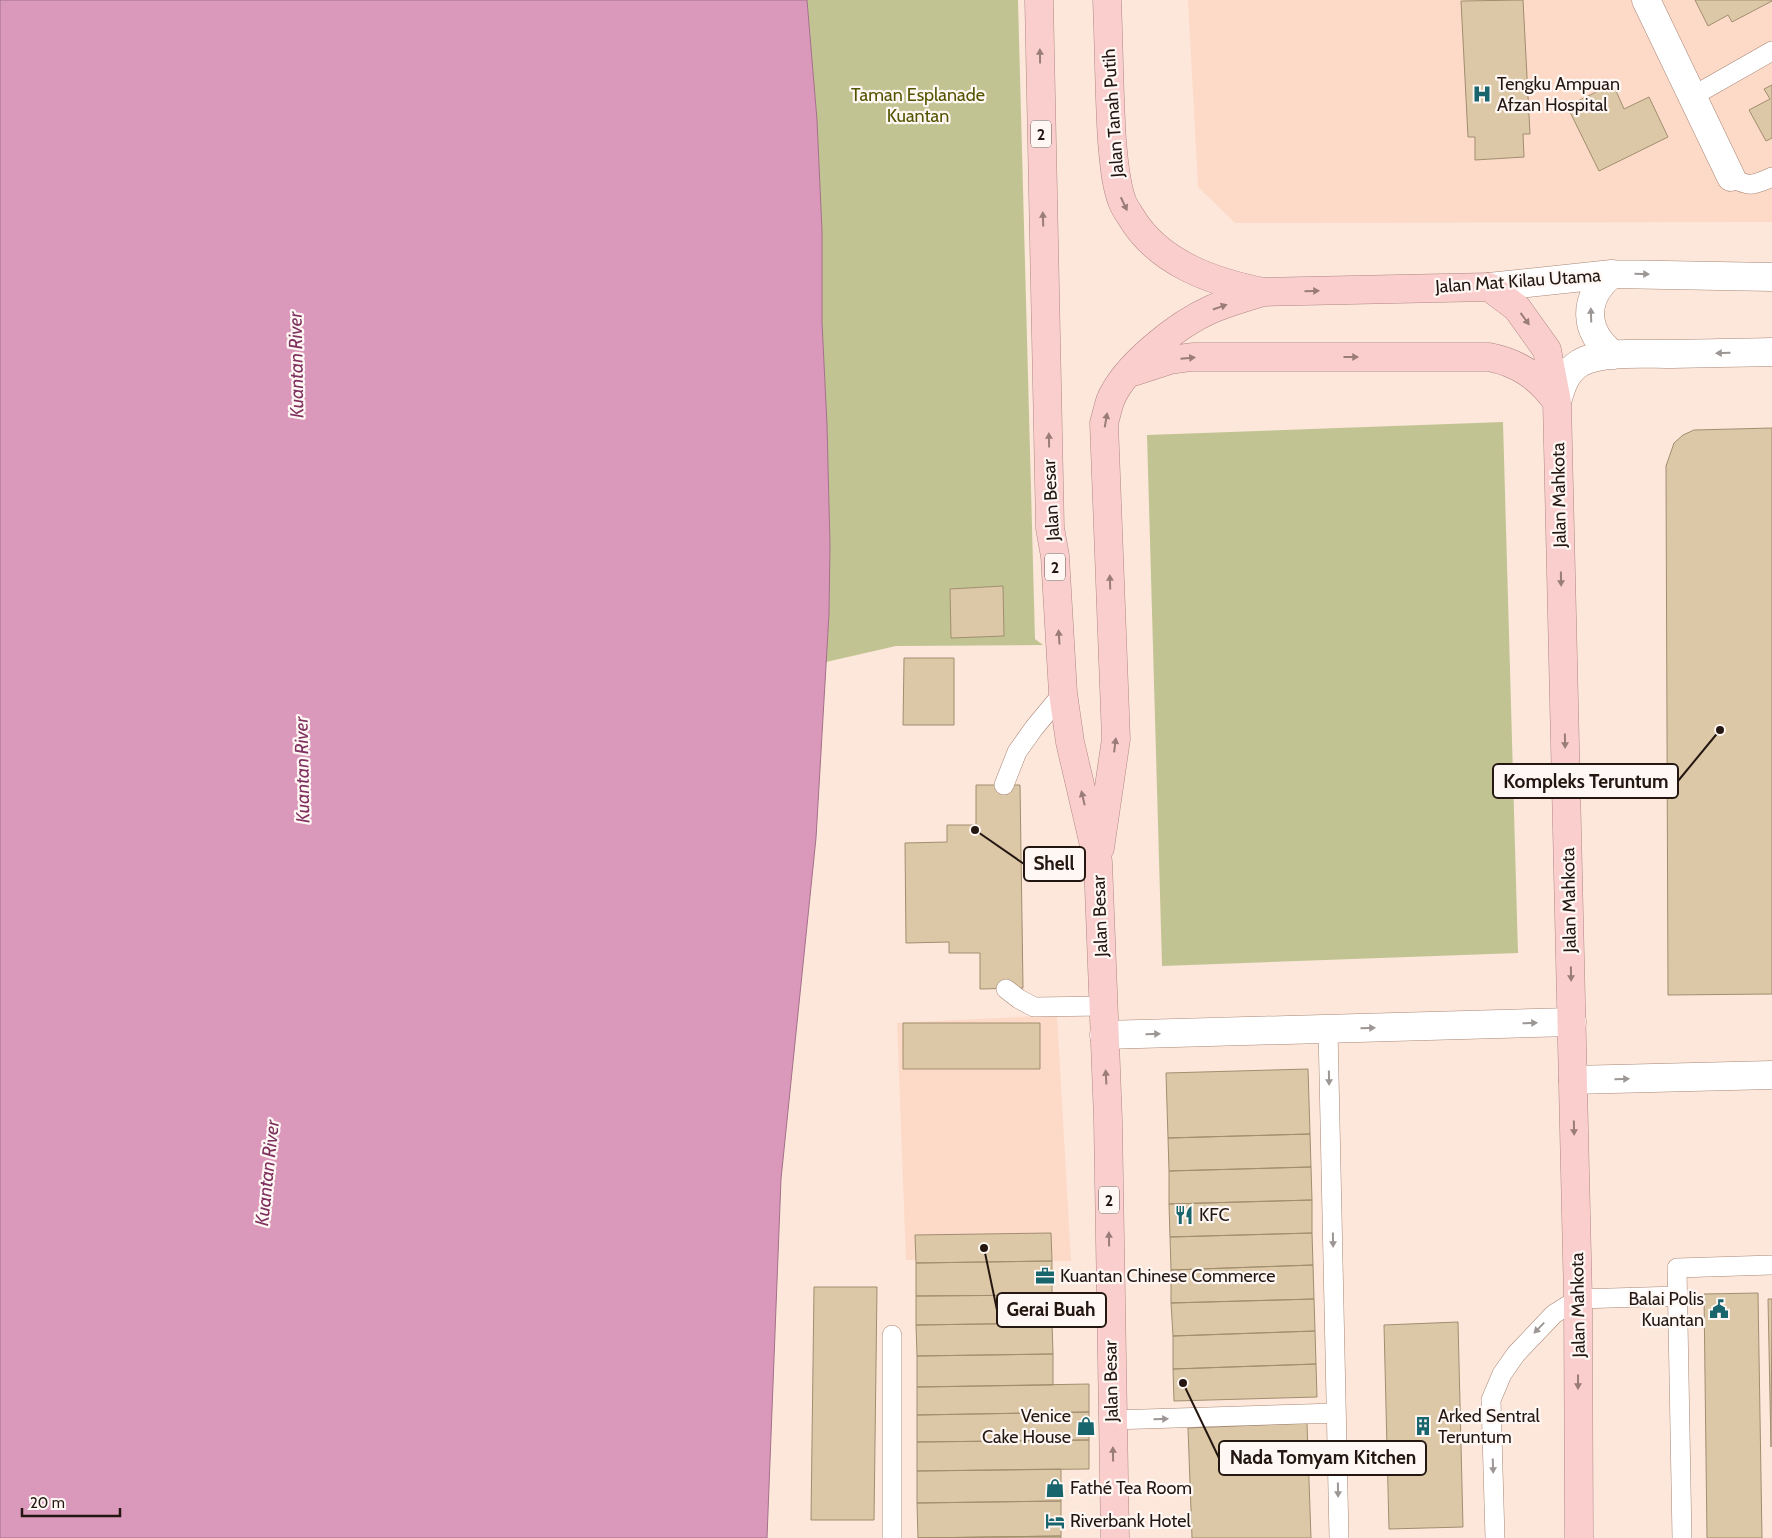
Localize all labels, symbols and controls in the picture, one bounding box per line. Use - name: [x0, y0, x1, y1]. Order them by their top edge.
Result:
- one-way arrow: [1035, 48, 1043, 64]
- street label: Jalan Tanah Putih: [1098, 48, 1129, 179]
- place label: Tengku Ampuan Afzan Hospital: [1497, 73, 1620, 116]
- hospital icon: Tengku Ampuan Afzan Hospital: [1471, 83, 1493, 105]
- park label: Taman Esplanade Kuantan: [851, 84, 985, 127]
- road number: 2: [1031, 120, 1051, 148]
- one-way arrow: [1121, 197, 1129, 211]
- one-way arrow: [1039, 211, 1047, 227]
- street label: Jalan Mat Kilau Utama: [1433, 264, 1602, 298]
- one-way arrow: [1634, 271, 1650, 279]
- one-way arrow: [1304, 286, 1320, 294]
- one-way arrow: [1213, 302, 1228, 310]
- one-way arrow: [1587, 306, 1595, 322]
- water label: Kuantan River: [284, 310, 308, 418]
- one-way arrow: [1520, 312, 1531, 325]
- one-way arrow: [1715, 349, 1731, 357]
- one-way arrow: [1181, 353, 1197, 361]
- one-way arrow: [1343, 353, 1359, 361]
- one-way arrow: [1102, 412, 1110, 428]
- one-way arrow: [1044, 432, 1052, 448]
- street label: Jalan Mahkota: [1547, 442, 1571, 549]
- street label: Jalan Besar: [1038, 458, 1064, 542]
- road number: 2: [1045, 554, 1065, 580]
- one-way arrow: [1557, 571, 1565, 587]
- one-way arrow: [1106, 574, 1114, 590]
- one-way arrow: [1055, 629, 1063, 645]
- water label: Kuantan River: [290, 715, 314, 823]
- one-way arrow: [1561, 733, 1569, 749]
- one-way arrow: [1111, 736, 1119, 752]
- callout: Kompleks Teruntum: [1493, 764, 1678, 798]
- text: Kompleks Teruntum: [1503, 770, 1669, 793]
- one-way arrow: [1079, 790, 1087, 805]
- callout: Shell: [1024, 847, 1085, 881]
- street label: Jalan Mahkota: [1557, 847, 1581, 954]
- text: Shell: [1033, 852, 1075, 875]
- street label: Jalan Besar: [1088, 874, 1112, 958]
- one-way arrow: [1567, 966, 1575, 982]
- one-way arrow: [1522, 1019, 1538, 1027]
- one-way arrow: [1360, 1023, 1376, 1031]
- one-way arrow: [1145, 1030, 1161, 1038]
- one-way arrow: [1101, 1069, 1109, 1085]
- one-way arrow: [1325, 1070, 1333, 1086]
- one-way arrow: [1614, 1074, 1630, 1082]
- water label: Kuantan River: [250, 1118, 284, 1227]
- one-way arrow: [1571, 1121, 1579, 1137]
- road number: 2: [1099, 1186, 1119, 1214]
- restaurant icon: KFC: [1173, 1204, 1195, 1226]
- place label: KFC: [1199, 1204, 1230, 1226]
- one-way arrow: [1105, 1231, 1113, 1247]
- one-way arrow: [1329, 1232, 1337, 1248]
- street label: Jalan Mahkota: [1566, 1252, 1590, 1359]
- office icon: Kuantan Chinese Commerce: [1034, 1265, 1056, 1287]
- place label: Kuantan Chinese Commerce: [1060, 1265, 1275, 1287]
- place label: Balai Polis Kuantan: [1628, 1288, 1704, 1331]
- callout: Gerai Buah: [997, 1293, 1106, 1327]
- text: Gerai Buah: [1007, 1298, 1095, 1321]
- public building icon: Balai Polis Kuantan: [1708, 1298, 1730, 1320]
- one-way arrow: [1534, 1322, 1546, 1334]
- street label: Jalan Besar: [1099, 1340, 1123, 1423]
- one-way arrow: [1574, 1375, 1582, 1391]
- place label: Venice Cake House: [982, 1405, 1071, 1448]
- place label: Arked Sentral Teruntum: [1438, 1405, 1541, 1448]
- shop icon: Venice Cake House: [1075, 1415, 1097, 1437]
- one-way arrow: [1153, 1415, 1169, 1423]
- building icon: Arked Sentral Teruntum: [1412, 1415, 1434, 1437]
- callout: Nada Tomyam Kitchen: [1219, 1441, 1426, 1475]
- one-way arrow: [1109, 1446, 1117, 1462]
- text: Nada Tomyam Kitchen: [1230, 1446, 1416, 1469]
- one-way arrow: [1489, 1458, 1497, 1474]
- shop icon: Fathé Tea Room: [1044, 1477, 1066, 1499]
- place label: Fathé Tea Room: [1070, 1477, 1192, 1499]
- one-way arrow: [1334, 1482, 1342, 1498]
- scale bar: [22, 1486, 120, 1518]
- text: 20 m: [30, 1494, 65, 1512]
- hotel icon: Riverbank Hotel: [1044, 1510, 1066, 1532]
- place label: Riverbank Hotel: [1070, 1510, 1191, 1532]

